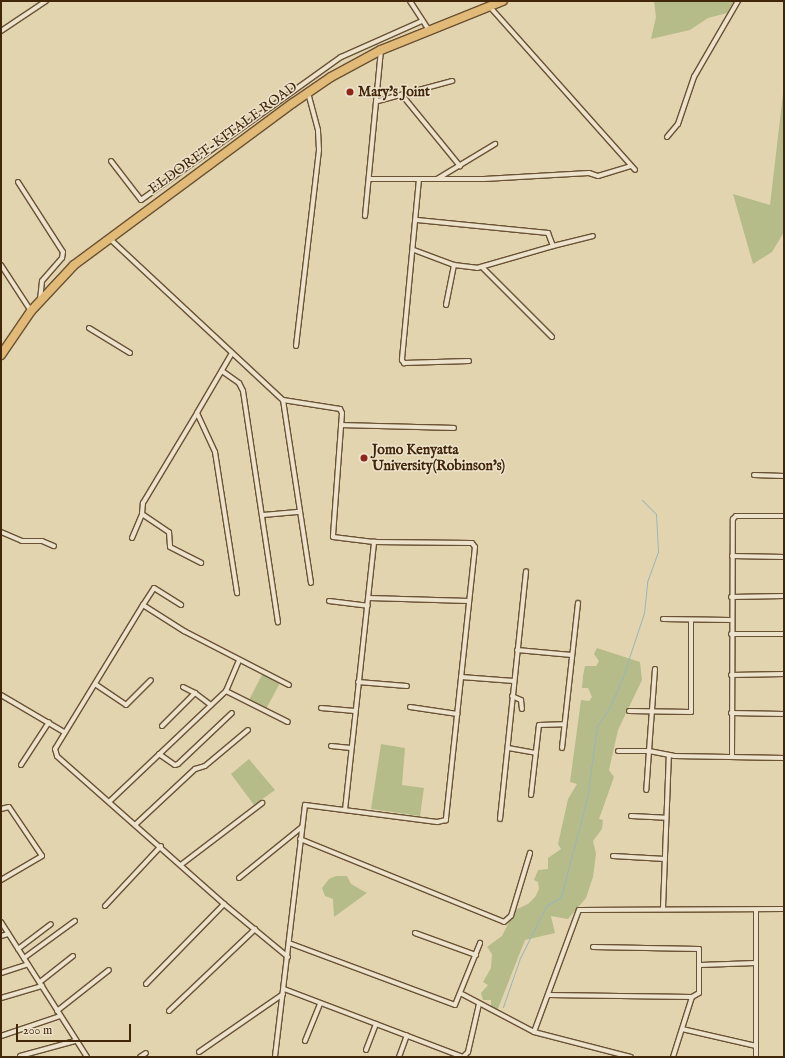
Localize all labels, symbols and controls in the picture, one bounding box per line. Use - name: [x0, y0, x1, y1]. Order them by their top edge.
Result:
- street label: ELDORET-KITALE ROAD: [145, 78, 301, 198]
- place label: Mary's Joint: [358, 84, 430, 100]
- marker: Mary's Joint: [345, 87, 355, 97]
- place label: Jomo Kenyatta University(Robinson's): [372, 442, 505, 474]
- marker: Jomo Kenyatta University(Robinson's): [359, 453, 369, 463]
- scale bar: [18, 1016, 133, 1042]
- text: 200 m: [23, 1023, 52, 1038]

